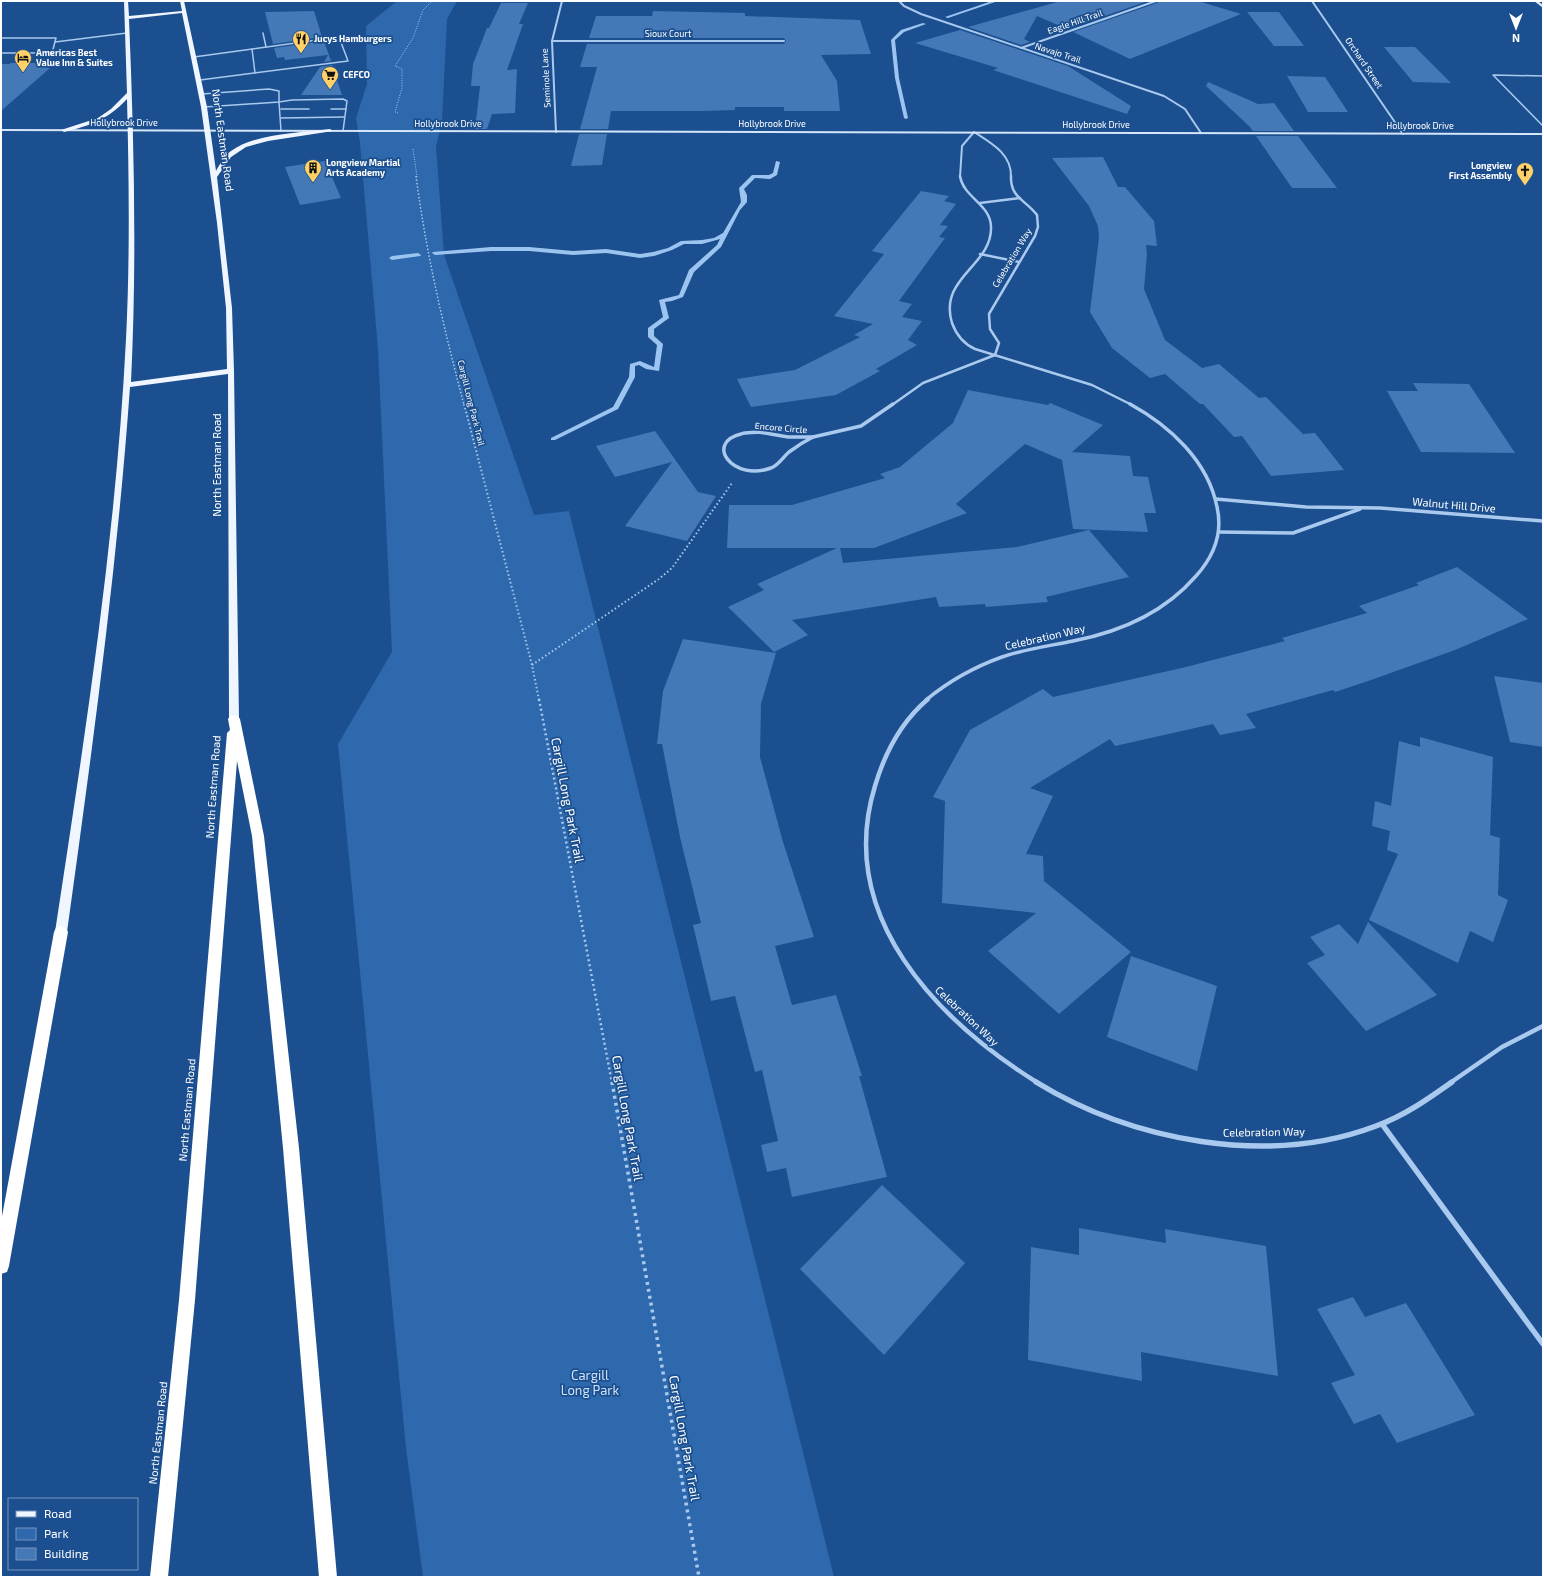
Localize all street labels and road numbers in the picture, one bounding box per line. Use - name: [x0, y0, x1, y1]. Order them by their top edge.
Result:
- street label: Eagle Hill Trail: [1046, 7, 1104, 36]
- street label: Sioux Court: [645, 28, 692, 39]
- street label: Orchard Street: [1343, 35, 1386, 91]
- street label: Navajo Trail: [1034, 40, 1083, 65]
- street label: Seminole Lane: [538, 48, 553, 108]
- street label: North Eastman Road: [210, 88, 237, 192]
- street label: Hollybrook Drive: [90, 117, 158, 128]
- street label: Hollybrook Drive: [414, 118, 482, 129]
- street label: Hollybrook Drive: [738, 118, 806, 129]
- street label: Hollybrook Drive: [1062, 119, 1130, 130]
- street label: Hollybrook Drive: [1386, 120, 1454, 131]
- street label: Celebration Way: [990, 226, 1034, 289]
- street label: Cargill Long Park Trail: [456, 359, 488, 447]
- street label: North Eastman Road: [210, 413, 223, 517]
- street label: Encore Circle: [754, 420, 808, 435]
- street label: Walnut Hill Drive: [1412, 494, 1496, 515]
- street label: Celebration Way: [1003, 621, 1087, 652]
- street label: North Eastman Road: [202, 735, 223, 839]
- street label: Cargill Long Park Trail: [548, 736, 588, 864]
- street label: Celebration Way: [933, 983, 1002, 1049]
- street label: Cargill Long Park Trail: [609, 1054, 647, 1182]
- street label: North Eastman Road: [176, 1058, 197, 1162]
- street label: Celebration Way: [1223, 1124, 1305, 1139]
- street label: Cargill Long Park Trail: [666, 1374, 704, 1502]
- street label: North Eastman Road: [146, 1381, 169, 1485]

